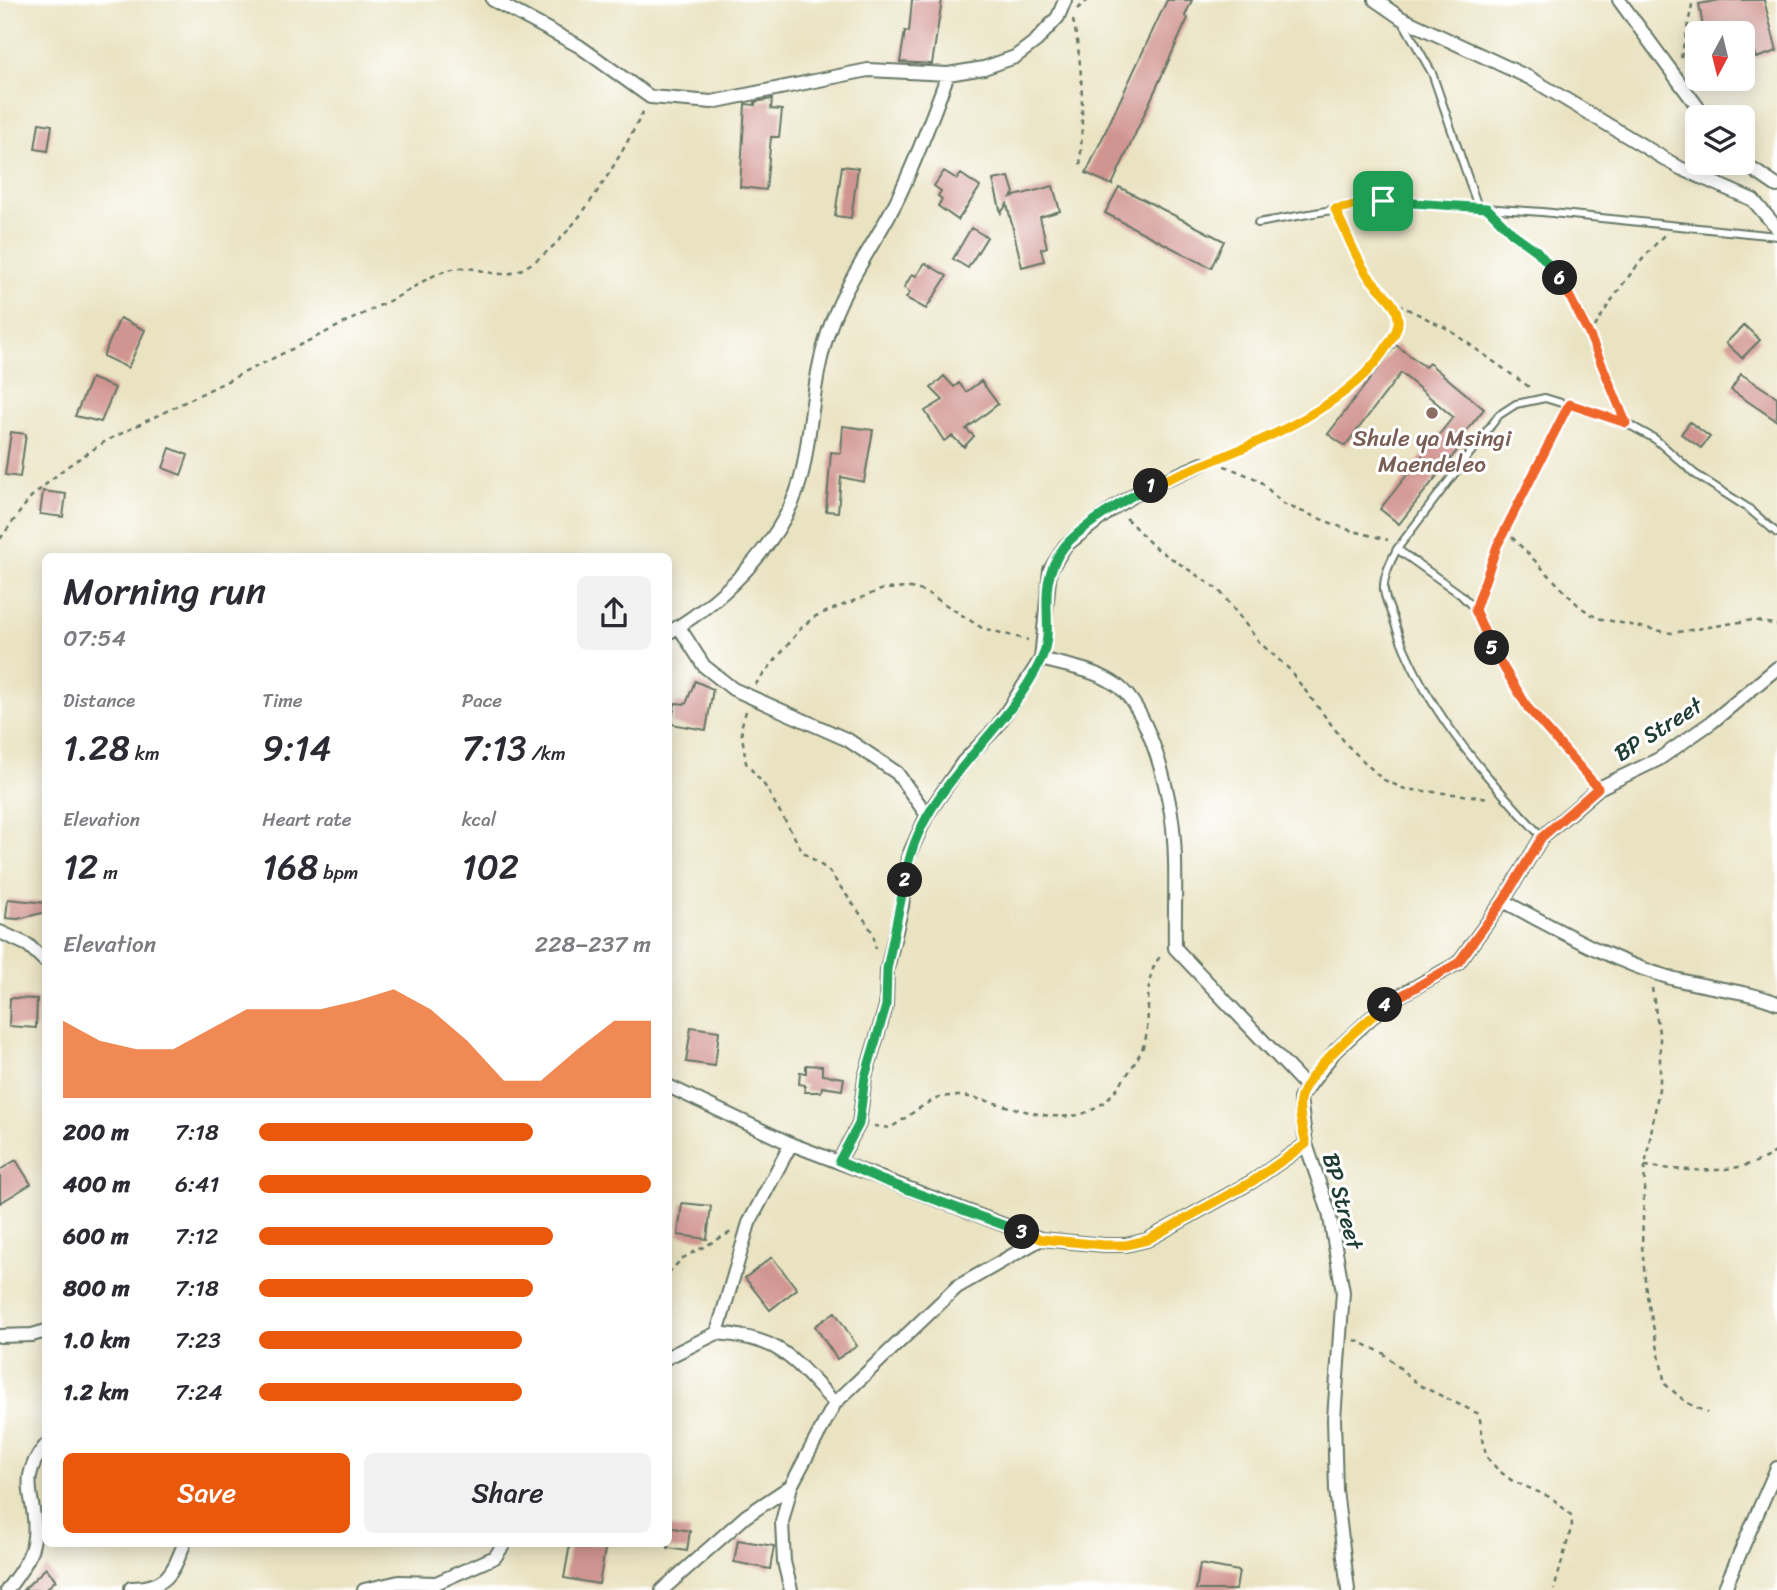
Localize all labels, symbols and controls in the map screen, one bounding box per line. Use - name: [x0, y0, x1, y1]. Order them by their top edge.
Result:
- north arrow: [1685, 21, 1755, 91]
- map controls: [1685, 21, 1755, 175]
- button: layers: [1685, 105, 1755, 175]
- pin: [1353, 171, 1413, 231]
- icon: arrive: [1364, 182, 1402, 220]
- pin: 6: [1542, 260, 1578, 296]
- text: 6: [1554, 261, 1565, 294]
- marker: Shule ya Msingi Maendeleo: [1424, 405, 1440, 421]
- place label: Shule ya Msingi Maendeleo: [1353, 418, 1512, 485]
- pin: 1: [1134, 468, 1168, 504]
- text: 1: [1146, 469, 1155, 502]
- text: Morning run: [63, 558, 266, 625]
- button: share: [577, 576, 651, 650]
- text: 07:54: [63, 618, 126, 659]
- pin: 5: [1474, 630, 1510, 666]
- text: 5: [1486, 631, 1497, 664]
- text: Distance: [63, 684, 135, 717]
- text: Time: [262, 684, 303, 717]
- text: Pace: [462, 684, 502, 717]
- street label: BP Street: [1606, 685, 1712, 773]
- text: 1.28: [63, 717, 130, 779]
- text: 9:14: [262, 717, 331, 779]
- text: 7:13: [462, 717, 526, 779]
- text: km: [130, 737, 160, 770]
- text: /km: [526, 737, 566, 770]
- text: Elevation: [63, 803, 140, 836]
- text: Heart rate: [262, 803, 352, 836]
- text: kcal: [462, 803, 496, 836]
- text: 12: [63, 836, 98, 898]
- text: 168: [262, 836, 318, 898]
- text: 102: [462, 836, 519, 898]
- text: m: [98, 856, 118, 889]
- text: bpm: [318, 856, 358, 889]
- pin: 2: [888, 862, 922, 898]
- text: 2: [899, 863, 910, 896]
- text: Elevation: [63, 924, 156, 965]
- text: 228–237 m: [535, 924, 651, 965]
- pin: 4: [1368, 988, 1402, 1023]
- text: 4: [1379, 988, 1390, 1021]
- text: 200 m: [63, 1112, 129, 1153]
- text: 7:18: [175, 1112, 219, 1153]
- street label: BP Street: [1310, 1148, 1376, 1256]
- text: 400 m: [63, 1164, 130, 1205]
- text: 6:41: [175, 1164, 219, 1205]
- pin: 3: [1004, 1214, 1040, 1250]
- text: 3: [1016, 1215, 1027, 1248]
- text: 600 m: [63, 1216, 129, 1257]
- text: 7:12: [175, 1216, 218, 1257]
- text: 800 m: [63, 1268, 130, 1309]
- text: 7:18: [175, 1268, 219, 1309]
- text: 1.0 km: [63, 1320, 130, 1361]
- text: 7:23: [175, 1320, 221, 1361]
- text: 1.2 km: [63, 1372, 129, 1413]
- text: 7:24: [175, 1372, 223, 1413]
- button: Save: [63, 1453, 350, 1533]
- button: Share: [364, 1453, 651, 1533]

